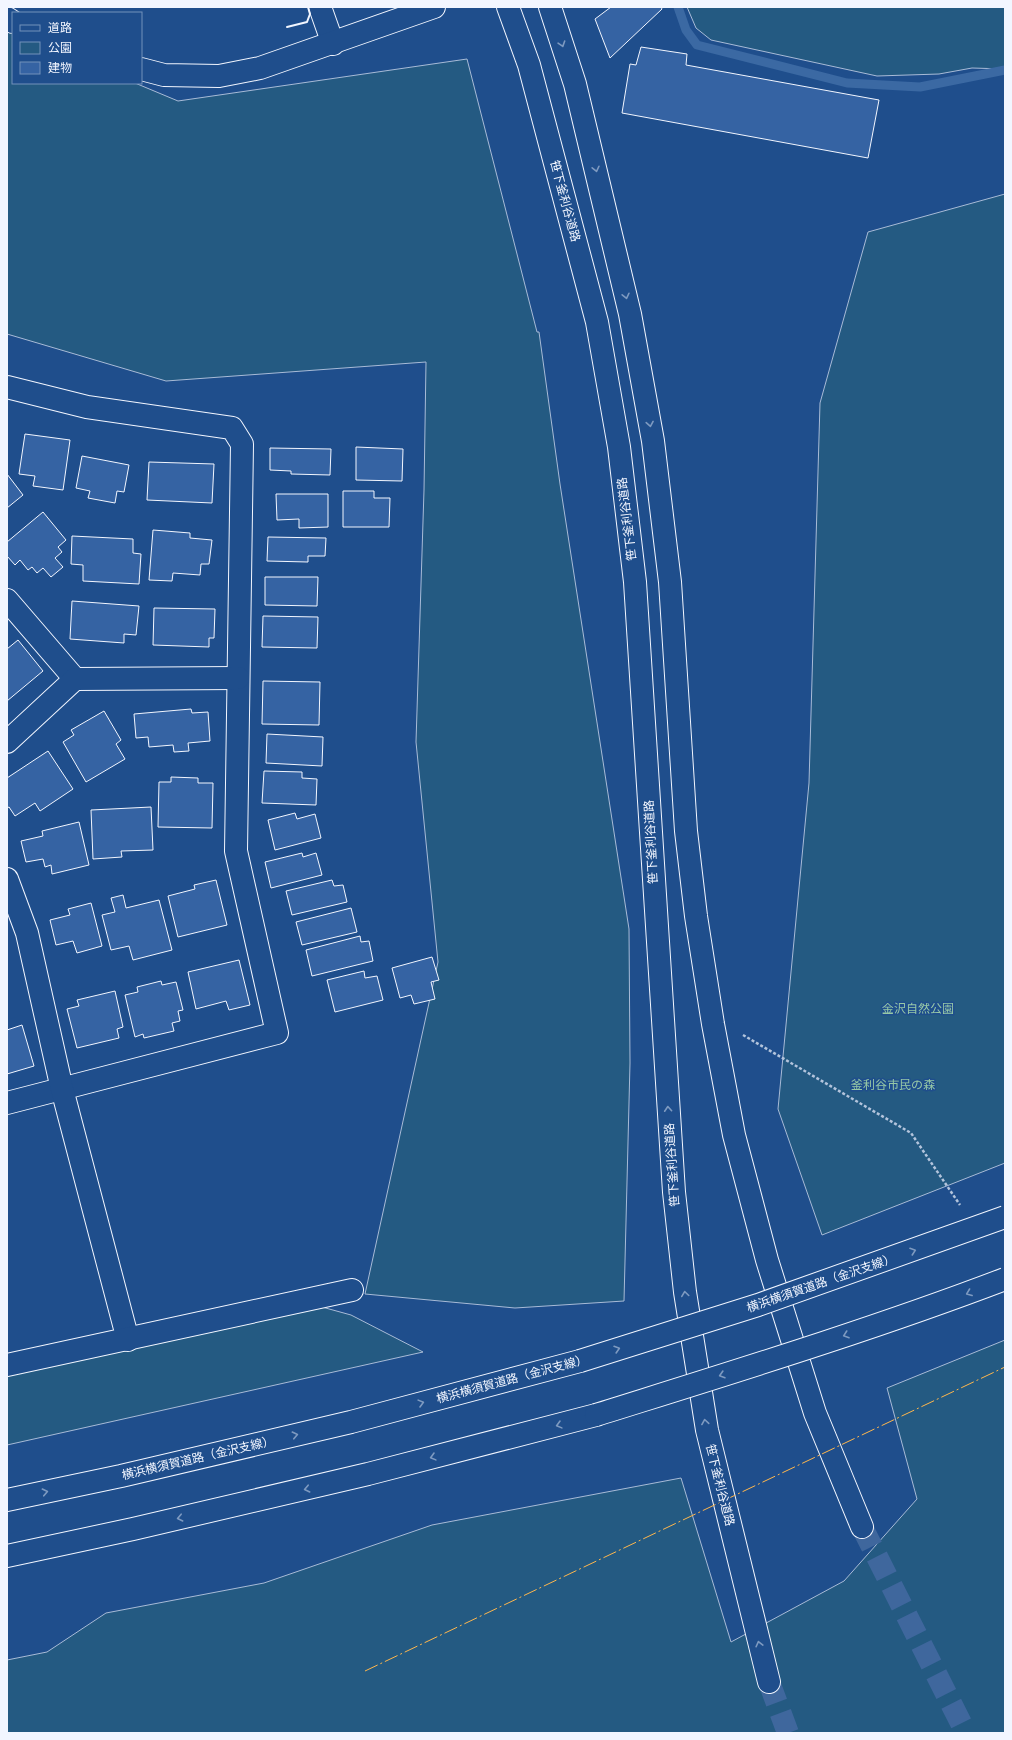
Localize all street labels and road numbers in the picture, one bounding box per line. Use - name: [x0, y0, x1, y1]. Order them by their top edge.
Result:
- street label: 笹下釜利谷道路: [545, 158, 585, 244]
- street label: 笹下釜利谷道路: [613, 476, 641, 562]
- street label: 笹下釜利谷道路: [640, 800, 662, 884]
- street label: 笹下釜利谷道路: [660, 1122, 684, 1208]
- street label: 横浜横須賀道路（金沢支線）: [744, 1249, 898, 1317]
- street label: 横浜横須賀道路（金沢支線）: [434, 1350, 590, 1408]
- street label: 横浜横須賀道路（金沢支線）: [120, 1432, 276, 1484]
- street label: 笹下釜利谷道路: [701, 1442, 739, 1528]

